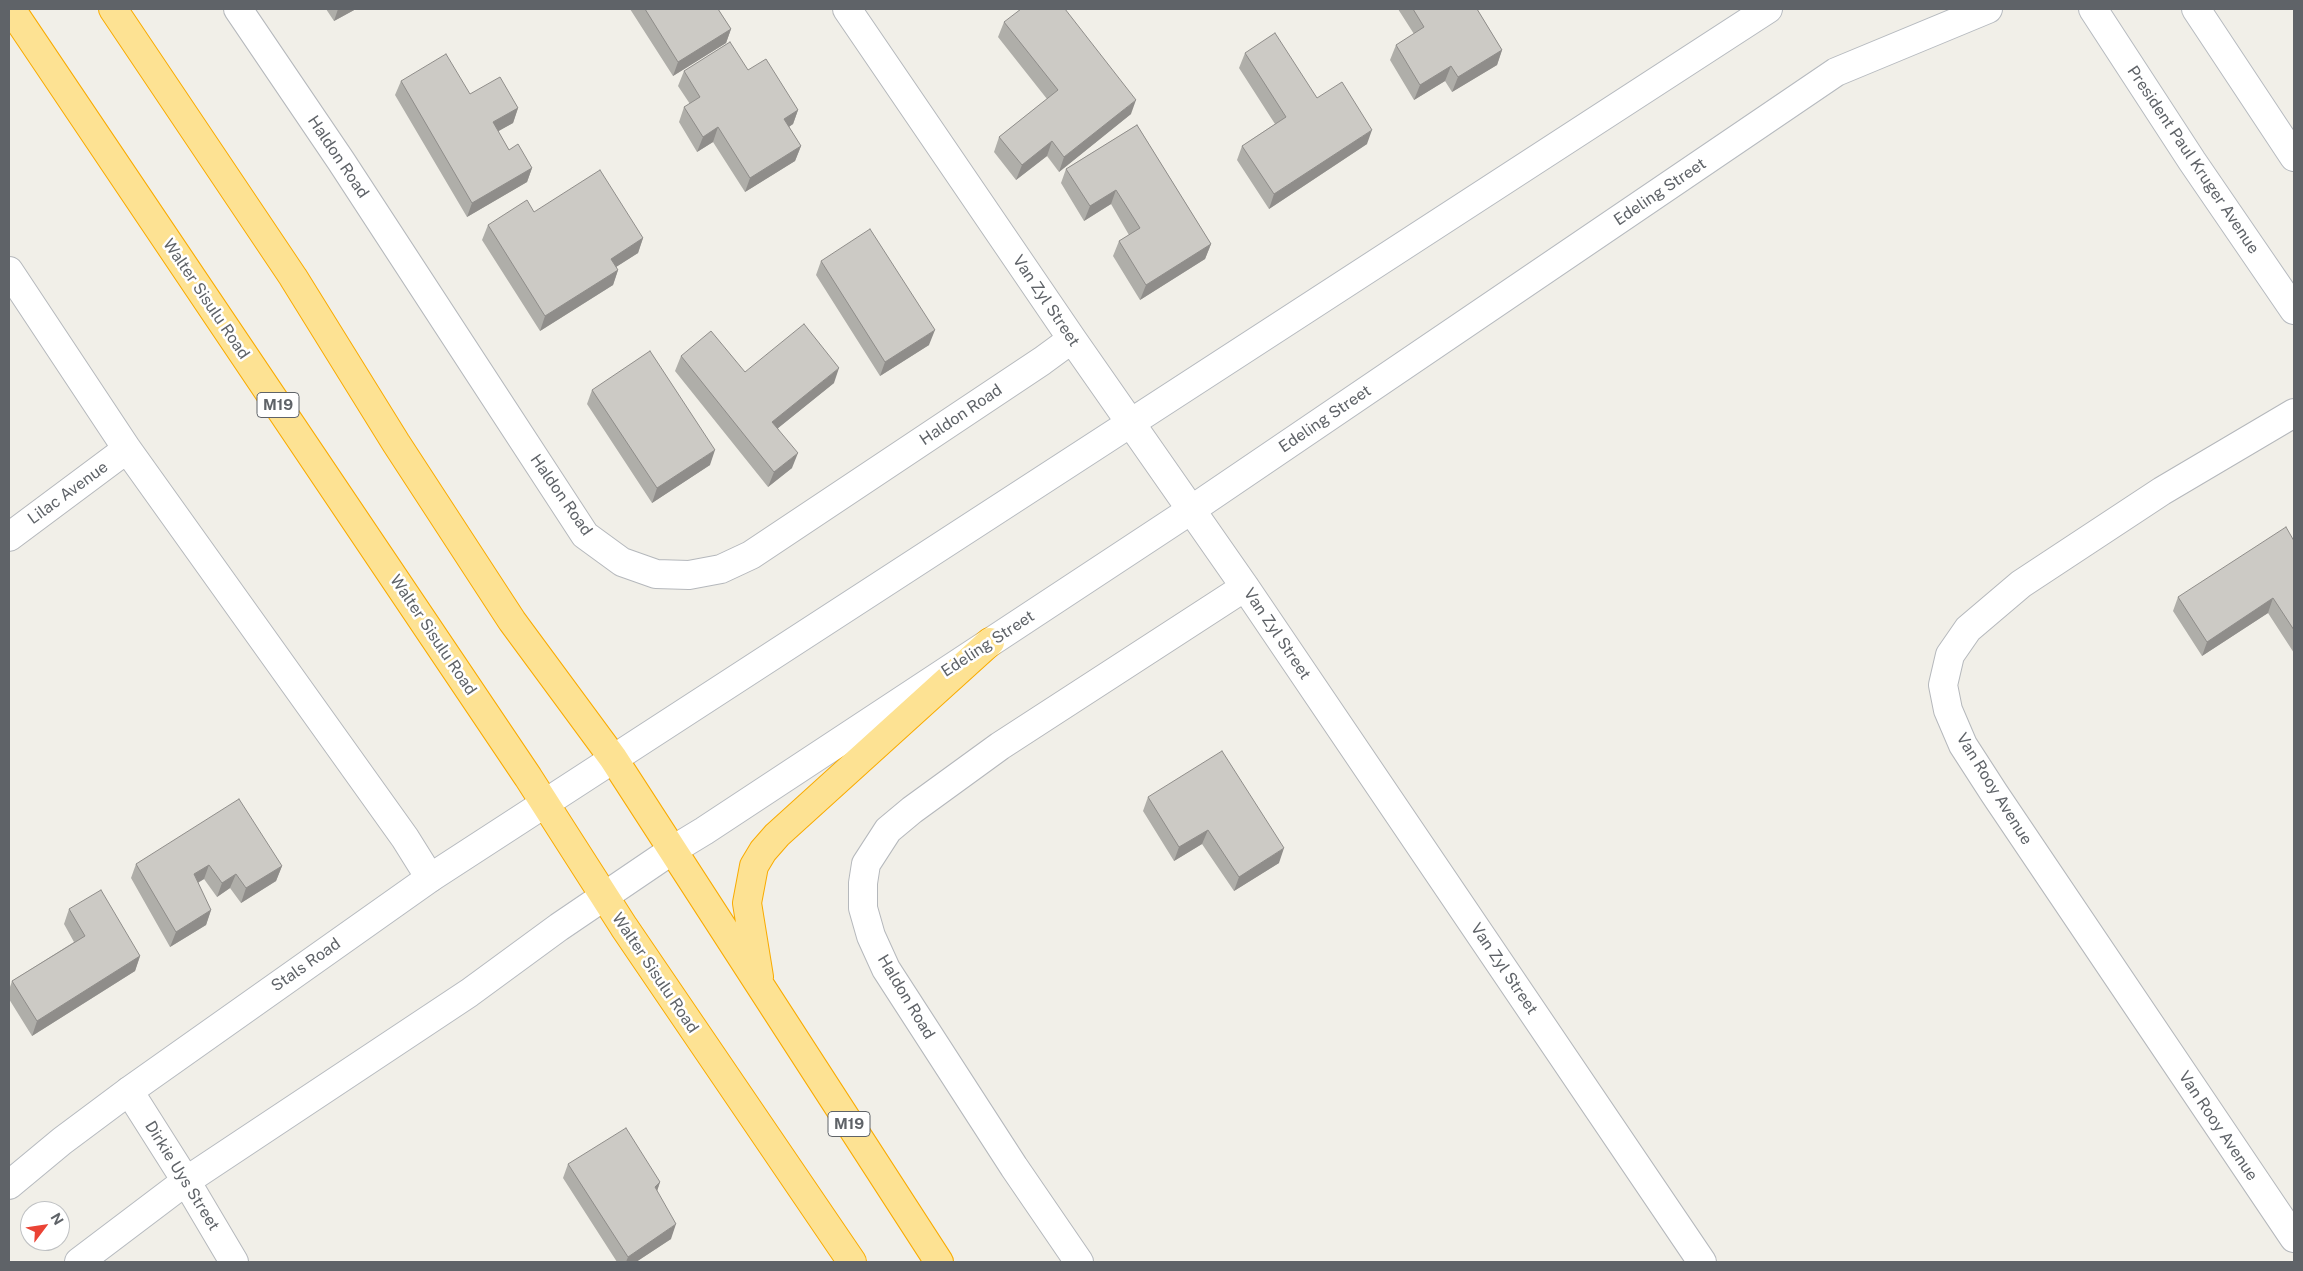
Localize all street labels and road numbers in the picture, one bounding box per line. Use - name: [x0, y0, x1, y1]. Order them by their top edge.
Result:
- street label: President Paul Kruger Avenue: [2123, 62, 2263, 258]
- street label: Haldon Road: [303, 112, 373, 202]
- street label: Edeling Street: [1610, 154, 1710, 230]
- street label: Walter Sisulu Road: [159, 235, 253, 363]
- street label: Van Zyl Street: [1008, 252, 1084, 350]
- street label: Haldon Road: [916, 380, 1006, 450]
- street label: Edeling Street: [1275, 381, 1375, 457]
- road number: M19: [257, 392, 299, 418]
- street label: Haldon Road: [526, 451, 596, 539]
- street label: Lilac Avenue: [24, 457, 112, 529]
- street label: Walter Sisulu Road: [386, 571, 480, 699]
- street label: Van Zyl Street: [1239, 585, 1315, 683]
- street label: Edeling Street: [938, 607, 1038, 681]
- street label: Van Rooy Avenue: [1952, 730, 2036, 848]
- street label: Walter Sisulu Road: [608, 909, 702, 1037]
- street label: Van Zyl Street: [1466, 920, 1542, 1018]
- street label: Stals Road: [268, 934, 344, 996]
- street label: Haldon Road: [873, 951, 939, 1043]
- street label: Van Rooy Avenue: [2174, 1068, 2262, 1184]
- road number: M19: [828, 1112, 870, 1136]
- street label: Dirkie Uys Street: [141, 1118, 223, 1234]

